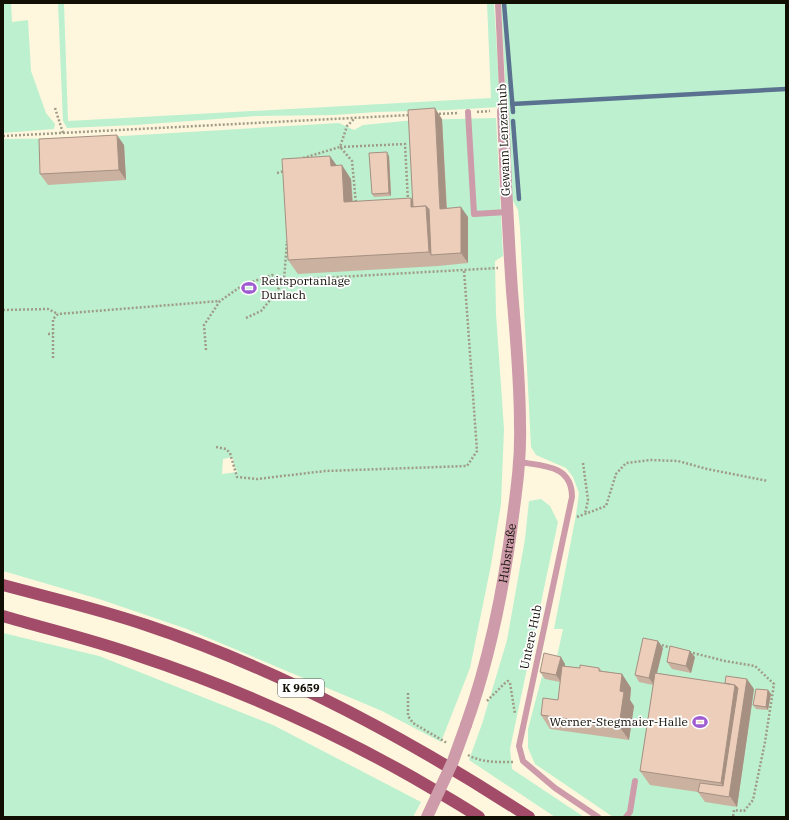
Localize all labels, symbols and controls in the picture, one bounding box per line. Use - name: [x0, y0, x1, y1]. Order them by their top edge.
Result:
- street label: Gewann Lenzenhub: [494, 84, 513, 196]
- place label: Reitsportanlage Durlach: [261, 273, 350, 302]
- sports icon: Reitsportanlage Durlach: [240, 279, 258, 297]
- street label: Hubstraße: [495, 522, 519, 584]
- street label: Untere Hub: [516, 603, 545, 671]
- road number: K 9659: [278, 679, 324, 697]
- sports icon: Werner-Stegmaier-Halle: [691, 713, 709, 731]
- place label: Werner-Stegmaier-Halle: [549, 714, 688, 729]

